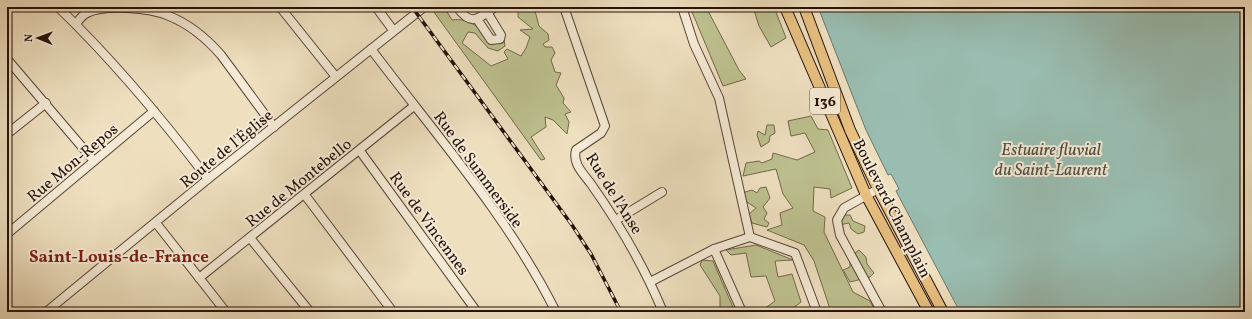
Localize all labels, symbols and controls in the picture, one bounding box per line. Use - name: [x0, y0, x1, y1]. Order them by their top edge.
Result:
- north arrow: [18, 18, 58, 58]
- text: N: [22, 34, 37, 42]
- road number: 136: [810, 88, 840, 114]
- street label: Route de l'Église: [176, 105, 278, 194]
- street label: Rue de Summerside: [428, 107, 527, 233]
- street label: Rue Mon-Repos: [23, 119, 124, 208]
- street label: Rue de Montebello: [242, 134, 357, 233]
- street label: Boulevard Champlain: [847, 136, 936, 282]
- water label: Estuaire fluvial du Saint-Laurent: [995, 139, 1108, 182]
- street label: Rue de l'Anse: [580, 149, 647, 239]
- street label: Rue de Vincennes: [383, 168, 473, 280]
- district label: Saint-Louis-de-France: [29, 246, 209, 269]

